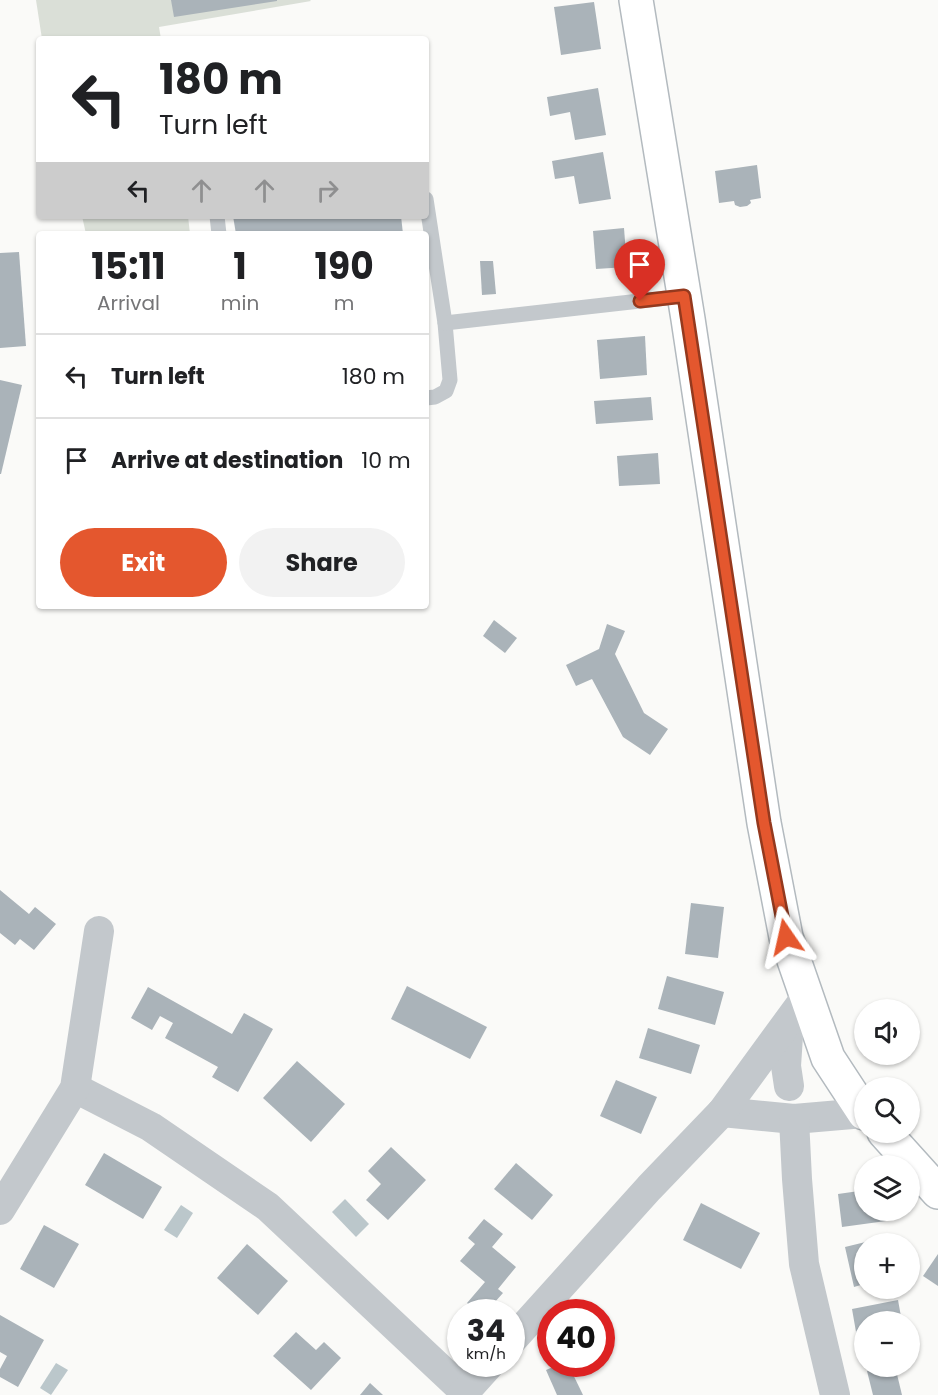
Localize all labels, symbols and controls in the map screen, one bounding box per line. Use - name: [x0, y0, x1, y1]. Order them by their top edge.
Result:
- text: 180 m: [159, 50, 283, 109]
- icon: left: [60, 60, 138, 138]
- text: Turn left: [159, 106, 268, 143]
- icon: left: [122, 174, 155, 207]
- icon: ahead: [185, 174, 218, 207]
- icon: ahead: [248, 174, 281, 207]
- icon: right: [311, 174, 344, 207]
- pin: [614, 239, 665, 301]
- text: 15:11: [91, 241, 166, 292]
- text: 1: [233, 241, 247, 292]
- text: 190: [315, 241, 374, 292]
- icon: arrive: [623, 248, 656, 281]
- text: Arrival: [97, 289, 160, 317]
- text: min: [221, 289, 259, 317]
- text: m: [334, 289, 354, 317]
- icon: left: [60, 360, 93, 393]
- text: Turn left: [111, 361, 205, 392]
- text: 180 m: [342, 361, 405, 392]
- icon: arrive: [60, 444, 93, 477]
- text: Arrive at destination: [111, 445, 343, 476]
- text: 10 m: [361, 445, 411, 476]
- button: Exit: [60, 528, 227, 597]
- button: Share: [239, 528, 405, 597]
- position arrow: [754, 905, 818, 969]
- map controls: [854, 999, 920, 1377]
- button: sound: [854, 999, 920, 1065]
- button: search: [854, 1077, 920, 1143]
- button: layers: [854, 1155, 920, 1221]
- button: +: [854, 1233, 920, 1299]
- speed limit sign: 40: [537, 1299, 615, 1377]
- text: 34: [467, 1309, 505, 1352]
- button: −: [854, 1311, 920, 1377]
- text: km/h: [466, 1343, 506, 1364]

